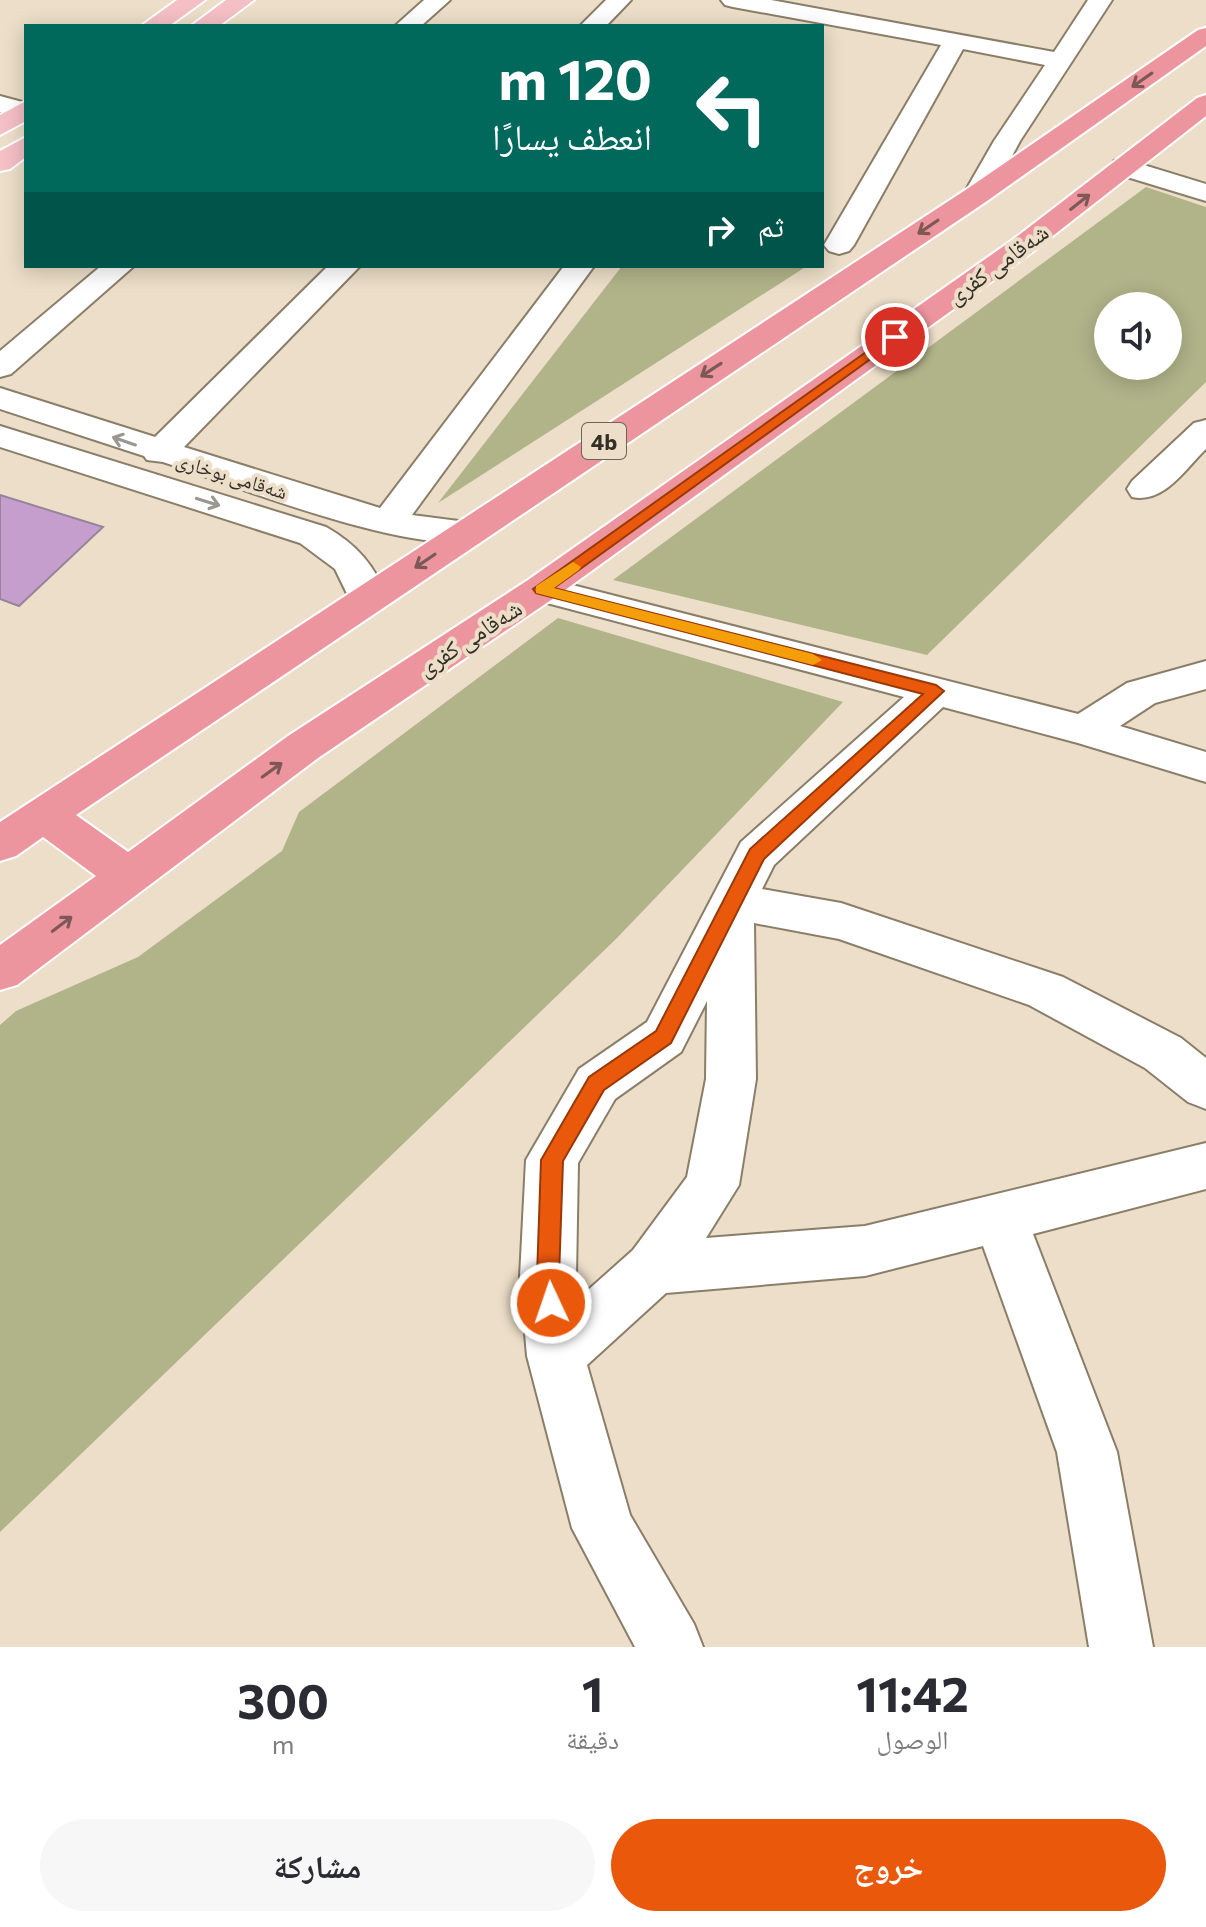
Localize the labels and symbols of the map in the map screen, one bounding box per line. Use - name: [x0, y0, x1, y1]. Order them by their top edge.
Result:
- one-way arrow: [1132, 71, 1153, 88]
- one-way arrow: [1069, 193, 1090, 210]
- street label: شەقامی کفری: [940, 216, 1054, 310]
- one-way arrow: [917, 220, 940, 236]
- pin: [861, 303, 929, 371]
- one-way arrow: [700, 363, 723, 379]
- road number: 4b: [582, 423, 626, 459]
- one-way arrow: [112, 432, 137, 447]
- street label: شەقامی بوخاری: [173, 447, 291, 504]
- one-way arrow: [195, 496, 220, 511]
- one-way arrow: [414, 553, 436, 570]
- street label: شەقامی کفری: [411, 593, 527, 682]
- one-way arrow: [260, 761, 282, 778]
- one-way arrow: [51, 915, 72, 932]
- position arrow: [509, 1261, 593, 1345]

